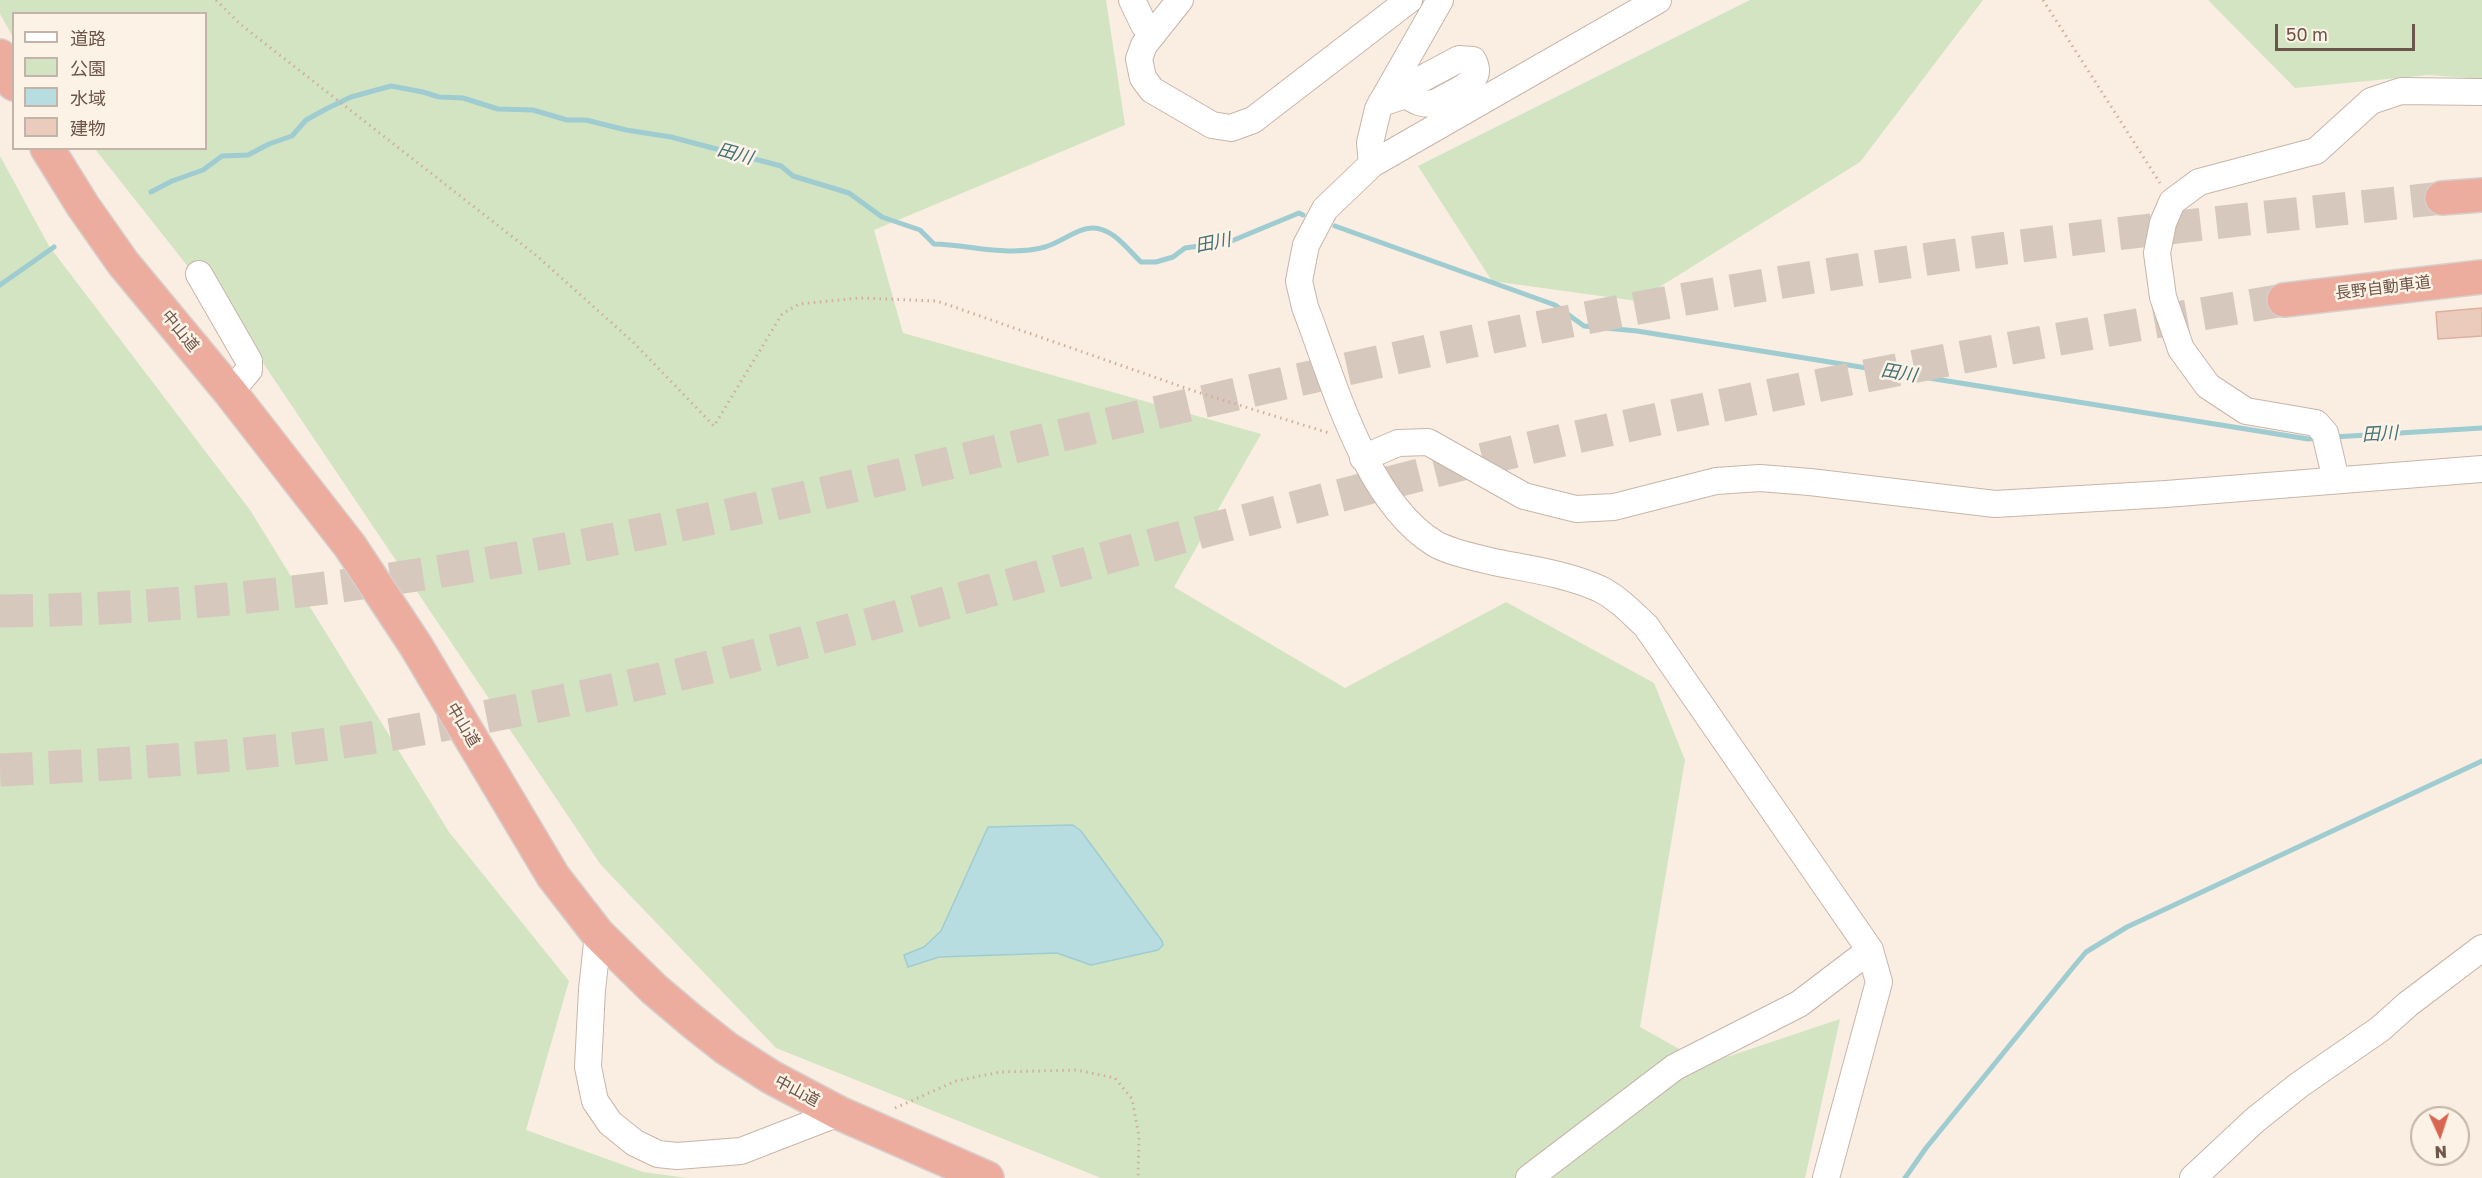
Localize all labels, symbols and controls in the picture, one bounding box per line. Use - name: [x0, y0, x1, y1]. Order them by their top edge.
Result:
- legend: [12, 12, 207, 150]
- scale bar: [2278, 12, 2418, 50]
- text: 50 m: [2286, 23, 2328, 45]
- text: 道路: [70, 27, 106, 49]
- text: 公園: [70, 57, 106, 79]
- text: 水域: [70, 87, 106, 109]
- text: 建物: [70, 117, 106, 139]
- water label: 田川: [715, 139, 755, 169]
- water label: 田川: [1193, 229, 1233, 257]
- street label: 長野自動車道: [2334, 273, 2432, 303]
- street label: 中山道: [157, 306, 203, 356]
- water label: 田川: [1880, 360, 1918, 386]
- water label: 田川: [2361, 422, 2399, 446]
- street label: 中山道: [442, 699, 484, 751]
- street label: 中山道: [771, 1071, 823, 1111]
- north arrow: [2410, 1106, 2470, 1166]
- text: N: [2434, 1142, 2447, 1162]

